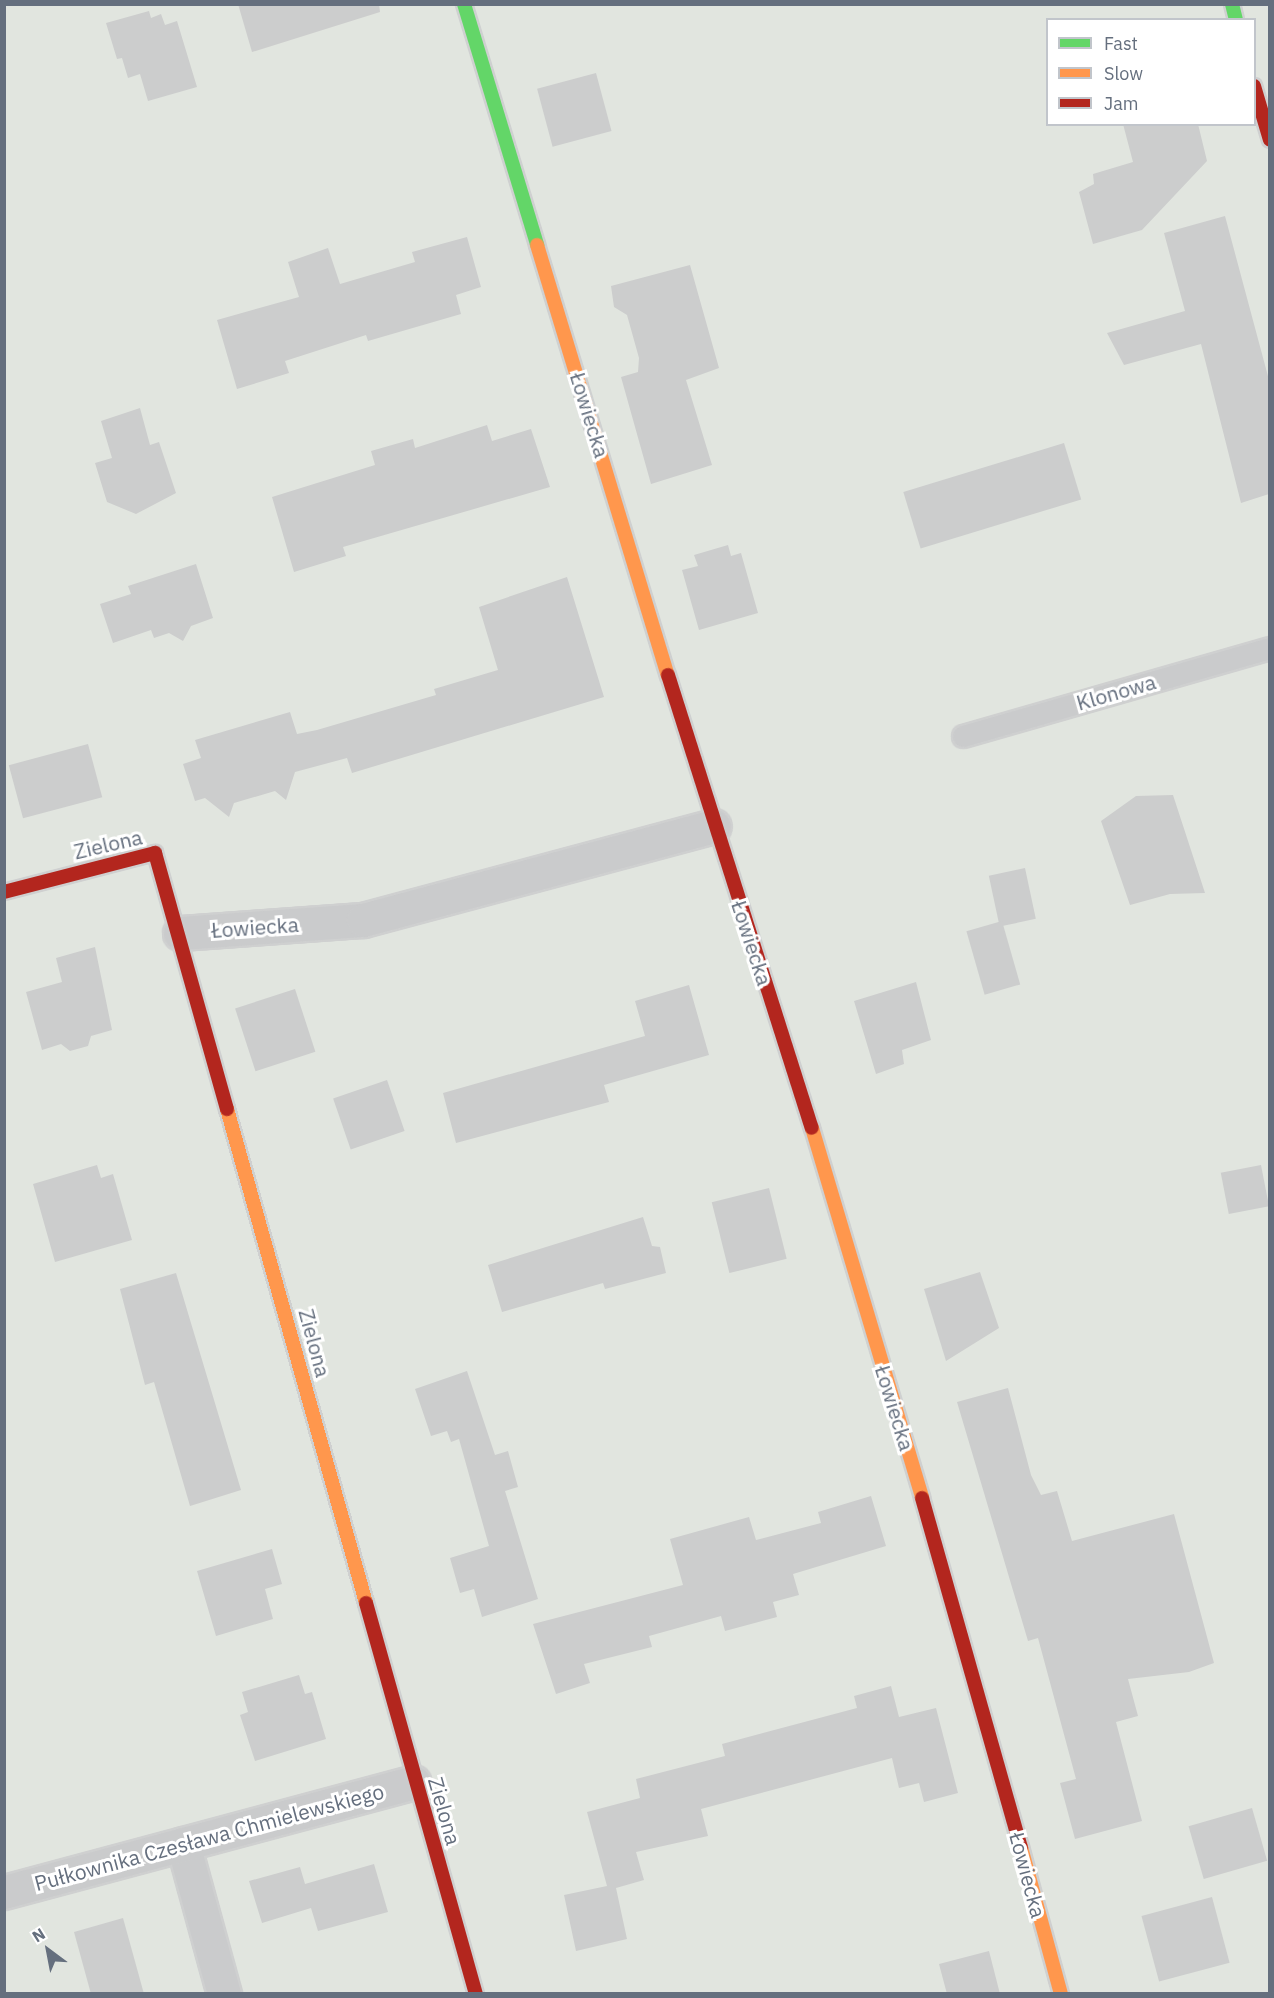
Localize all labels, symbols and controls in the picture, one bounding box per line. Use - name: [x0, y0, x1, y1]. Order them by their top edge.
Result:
- legend: [1046, 18, 1256, 126]
- text: Fast: [1104, 32, 1138, 55]
- text: Slow: [1104, 62, 1143, 85]
- text: Jam: [1104, 92, 1139, 115]
- street label: Łowiecka: [565, 369, 615, 461]
- street label: Klonowa: [1073, 669, 1159, 715]
- street label: Zielona: [71, 824, 145, 864]
- street label: Łowiecka: [726, 897, 778, 989]
- street label: Łowiecka: [210, 911, 300, 943]
- street label: Zielona: [294, 1306, 336, 1380]
- street label: Łowiecka: [870, 1362, 920, 1454]
- street label: Zielona: [423, 1774, 467, 1848]
- street label: Pułkownika Czesława Chmielewskiego: [31, 1778, 387, 1896]
- street label: Łowiecka: [1004, 1829, 1052, 1921]
- north arrow: [18, 1920, 78, 1980]
- text: N: [28, 1923, 49, 1946]

